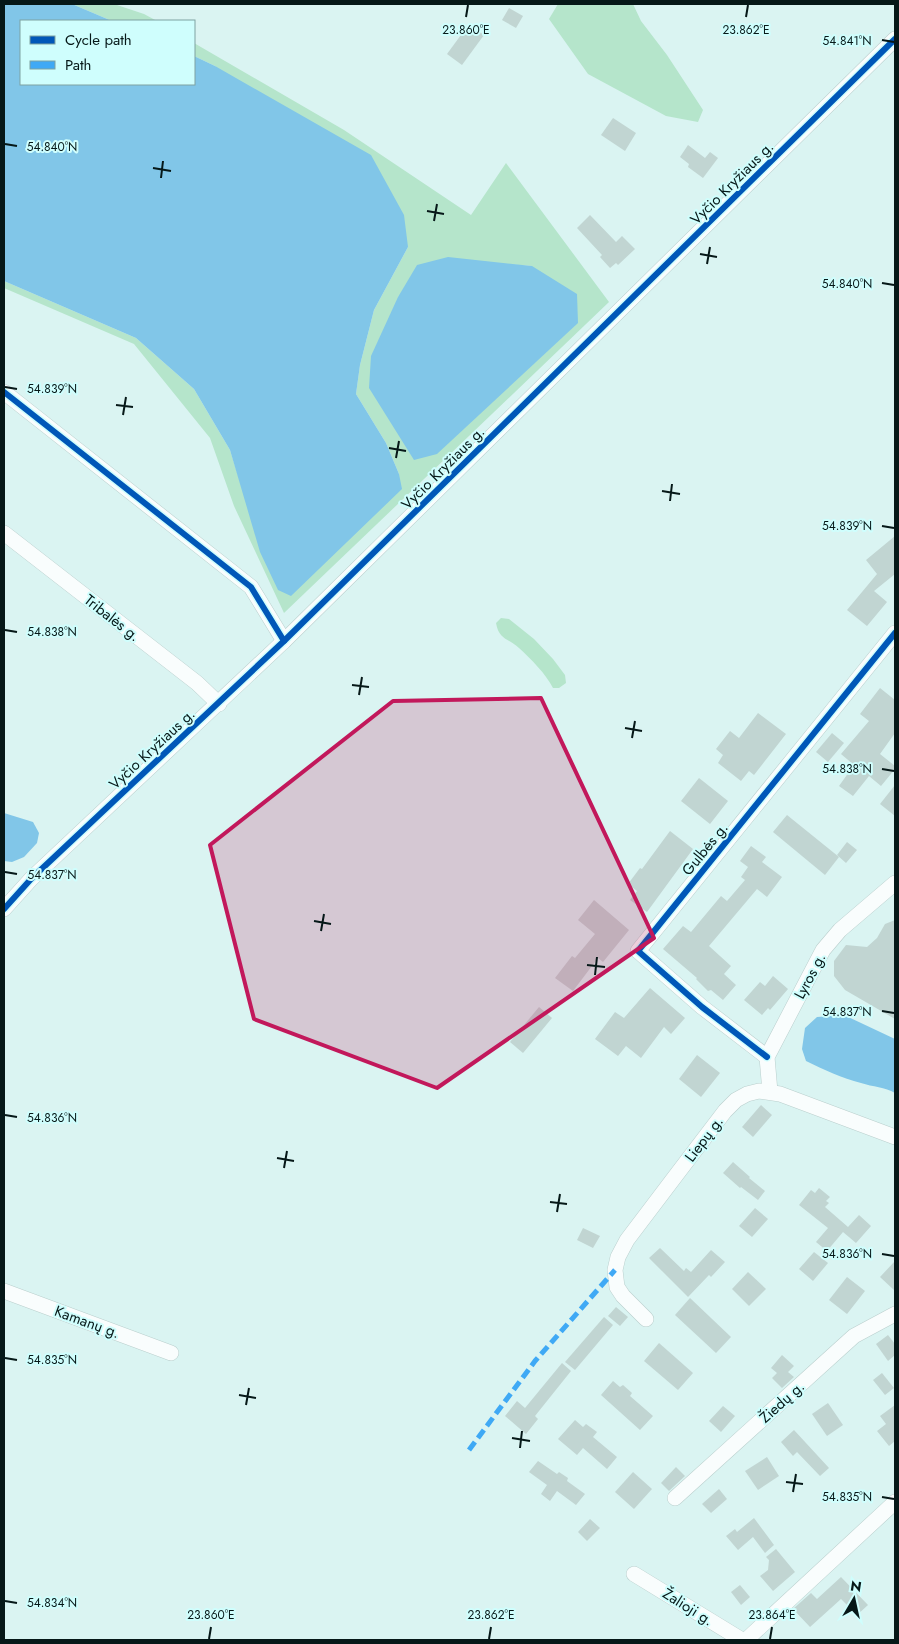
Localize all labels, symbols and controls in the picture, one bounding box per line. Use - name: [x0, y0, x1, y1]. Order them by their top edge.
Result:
- legend: [20, 20, 195, 85]
- text: 23.860°E: [442, 21, 490, 39]
- text: 23.862°E: [722, 21, 770, 39]
- text: Cycle path: [65, 29, 132, 51]
- text: 54.841°N: [823, 32, 871, 50]
- text: Path: [65, 54, 91, 76]
- street label: Vyčio Kryžiaus g.: [685, 136, 779, 230]
- text: 54.840°N: [27, 138, 77, 156]
- text: 54.840°N: [822, 275, 872, 293]
- text: 54.839°N: [27, 380, 77, 398]
- street label: Vyčio Kryžiaus g.: [396, 421, 490, 515]
- text: 54.839°N: [822, 517, 872, 535]
- street label: Tribalės g.: [79, 589, 145, 647]
- text: 54.838°N: [27, 623, 77, 641]
- street label: Vyčio Kryžiaus g.: [104, 703, 200, 795]
- text: 54.838°N: [822, 760, 872, 778]
- street label: Gulbės g.: [677, 818, 733, 880]
- text: 54.837°N: [27, 866, 77, 884]
- street label: Lyros g.: [789, 949, 831, 1003]
- text: 54.837°N: [822, 1003, 872, 1021]
- text: 54.836°N: [27, 1109, 77, 1127]
- street label: Liepų g.: [679, 1111, 729, 1167]
- text: 54.836°N: [822, 1245, 872, 1263]
- street label: Kamanų g.: [51, 1300, 123, 1344]
- text: 54.835°N: [27, 1351, 77, 1369]
- street label: Žiedų g.: [755, 1376, 809, 1428]
- text: 54.835°N: [822, 1488, 872, 1506]
- north arrow: [829, 1574, 879, 1624]
- text: N: [849, 1575, 863, 1597]
- street label: Žalioji g.: [658, 1583, 718, 1631]
- text: 54.834°N: [27, 1594, 77, 1612]
- text: 23.860°E: [187, 1606, 235, 1624]
- text: 23.862°E: [467, 1606, 515, 1624]
- text: 23.864°E: [748, 1606, 796, 1624]

